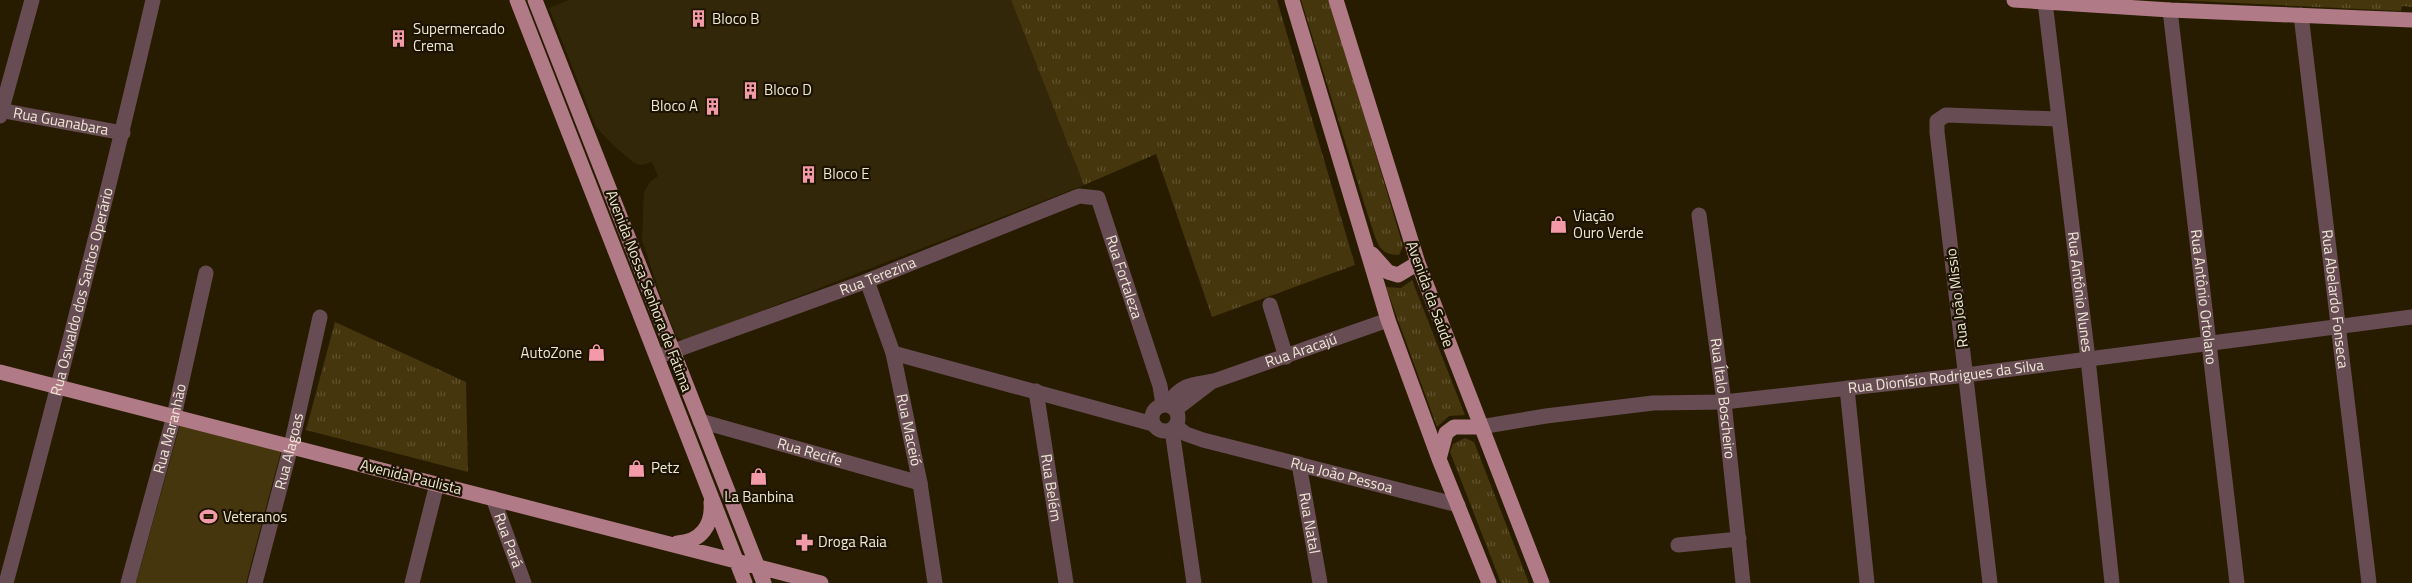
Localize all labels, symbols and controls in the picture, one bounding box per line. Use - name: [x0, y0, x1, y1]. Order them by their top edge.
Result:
- place label: Bloco B: [712, 7, 760, 30]
- building icon: Bloco B: [688, 9, 708, 29]
- place label: Supermercado Crema: [413, 17, 505, 57]
- building icon: Supermercado Crema: [389, 28, 409, 48]
- place label: Bloco D: [764, 78, 812, 101]
- building icon: Bloco D: [740, 80, 760, 100]
- place label: Bloco A: [651, 94, 698, 117]
- building icon: Bloco A: [702, 96, 722, 116]
- street label: Rua Guanabara: [12, 101, 111, 141]
- place label: Bloco E: [823, 162, 870, 185]
- building icon: Bloco E: [799, 164, 819, 184]
- street label: Rua Oswaldo dos Santos Operário: [44, 185, 119, 398]
- street label: Avenida Nossa Senhora de Fátima: [600, 187, 699, 395]
- place label: Viação Ouro Verde: [1573, 204, 1643, 244]
- shop icon: Viação Ouro Verde: [1549, 215, 1569, 235]
- street label: Rua Antônio Ortolano: [2185, 228, 2223, 366]
- street label: Rua Abelardo Fonseca: [2316, 228, 2355, 370]
- street label: Rua Antônio Nunes: [2062, 230, 2099, 354]
- street label: Rua Fortaleza: [1100, 232, 1149, 322]
- street label: Avenida da Saúde: [1401, 238, 1460, 350]
- street label: Rua João Missio: [1939, 247, 1974, 349]
- street label: Rua Terezina: [836, 250, 920, 301]
- street label: Rua Aracajú: [1262, 327, 1340, 373]
- street label: Rua Ítalo Boscheiro: [1705, 336, 1742, 460]
- place label: AutoZone: [521, 341, 582, 364]
- shop icon: AutoZone: [586, 343, 606, 363]
- street label: Rua Dionísio Rodrigues da Silva: [1847, 353, 2046, 399]
- street label: Rua Maranhão: [147, 381, 192, 476]
- street label: Rua Maceió: [891, 391, 928, 468]
- street label: Rua Alagoas: [268, 411, 309, 492]
- street label: Rua Recife: [775, 431, 845, 472]
- street label: Rua João Pessoa: [1288, 451, 1396, 499]
- street label: Rua Belém: [1035, 452, 1068, 523]
- street label: Avenida Paulista: [358, 453, 465, 500]
- place label: Petz: [651, 456, 680, 479]
- shop icon: Petz: [627, 458, 647, 478]
- shop icon: La Banbina: [749, 466, 769, 486]
- place label: La Banbina: [724, 485, 794, 508]
- street label: Rua Natal: [1293, 491, 1327, 555]
- place label: Veteranos: [223, 505, 287, 528]
- sports icon: Veteranos: [199, 507, 219, 527]
- street label: Rua Pará: [488, 509, 530, 571]
- place label: Droga Raia: [818, 530, 887, 553]
- pharmacy icon: Droga Raia: [794, 532, 814, 552]

